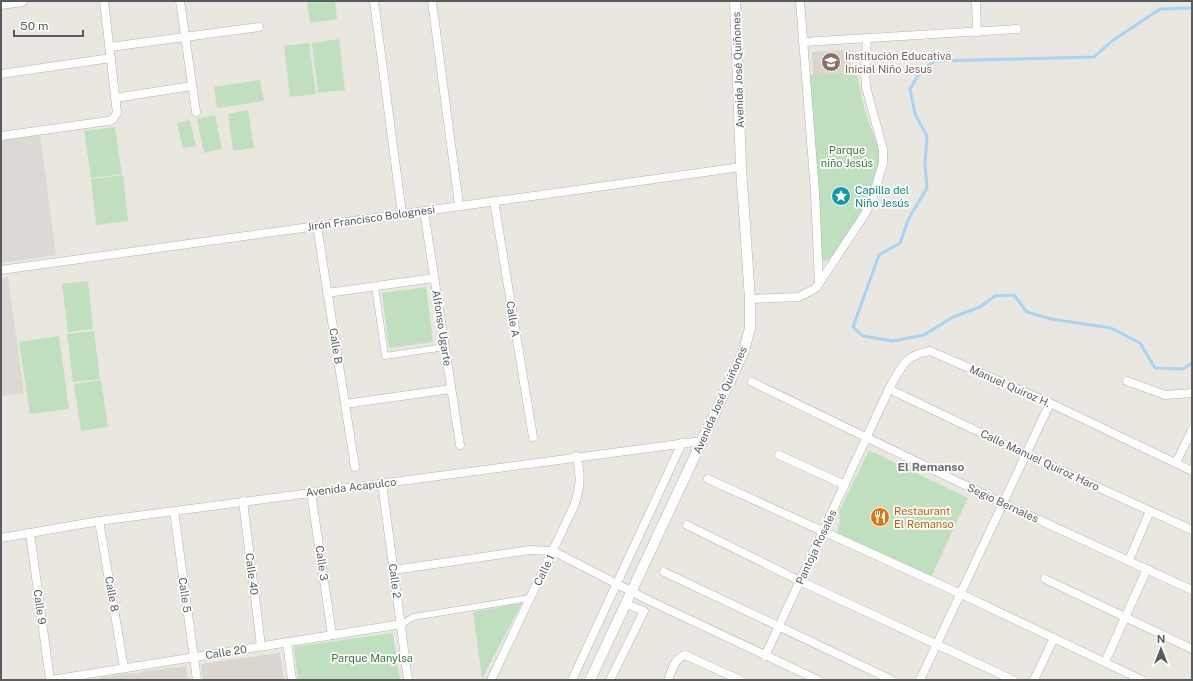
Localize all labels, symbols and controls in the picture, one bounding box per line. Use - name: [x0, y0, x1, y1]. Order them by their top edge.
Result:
- street label: Avenida José Quiñones: [730, 11, 746, 128]
- scale bar: [14, 12, 83, 38]
- text: 50 m: [20, 19, 48, 33]
- place label: Institución Educativa Inicial Niño Jesus: [845, 50, 951, 75]
- school or university icon: Institución Educativa Inicial Niño Jesus: [820, 51, 842, 73]
- park label: Parque niño Jesús: [821, 144, 874, 169]
- place label: Capilla del Niño Jesús: [855, 184, 910, 209]
- place icon: Capilla del Niño Jesús: [830, 185, 852, 207]
- street label: Jirón Francisco Bolognesi: [306, 203, 436, 233]
- street label: Alfonso Ugarte: [430, 289, 454, 367]
- street label: Calle A: [504, 300, 522, 338]
- street label: Calle B: [327, 327, 345, 365]
- street label: Avenida José Quiñones: [691, 344, 749, 456]
- street label: Manuel Quiroz H.: [968, 363, 1052, 409]
- street label: Calle Manuel Quiroz Haro: [979, 427, 1101, 493]
- district label: El Remanso: [897, 460, 965, 474]
- street label: Avenida Acapulco: [305, 475, 397, 499]
- street label: Segio Bernales: [966, 481, 1041, 525]
- place label: Restaurant El Remanso: [894, 505, 954, 530]
- restaurant icon: Restaurant El Remanso: [869, 506, 891, 528]
- street label: Pantoja Rosales: [793, 507, 839, 586]
- street label: Calle 3: [314, 545, 330, 582]
- street label: Calle 40: [243, 552, 261, 596]
- street label: Calle 1: [531, 552, 557, 588]
- street label: Calle 2: [387, 563, 403, 600]
- street label: Calle 8: [103, 575, 121, 613]
- street label: Calle 5: [177, 576, 193, 614]
- street label: Calle 9: [32, 589, 48, 626]
- north arrow: [1141, 629, 1181, 669]
- text: N: [1157, 633, 1165, 645]
- street label: Calle 20: [204, 643, 248, 661]
- park label: Parque Manylsa: [331, 652, 413, 664]

